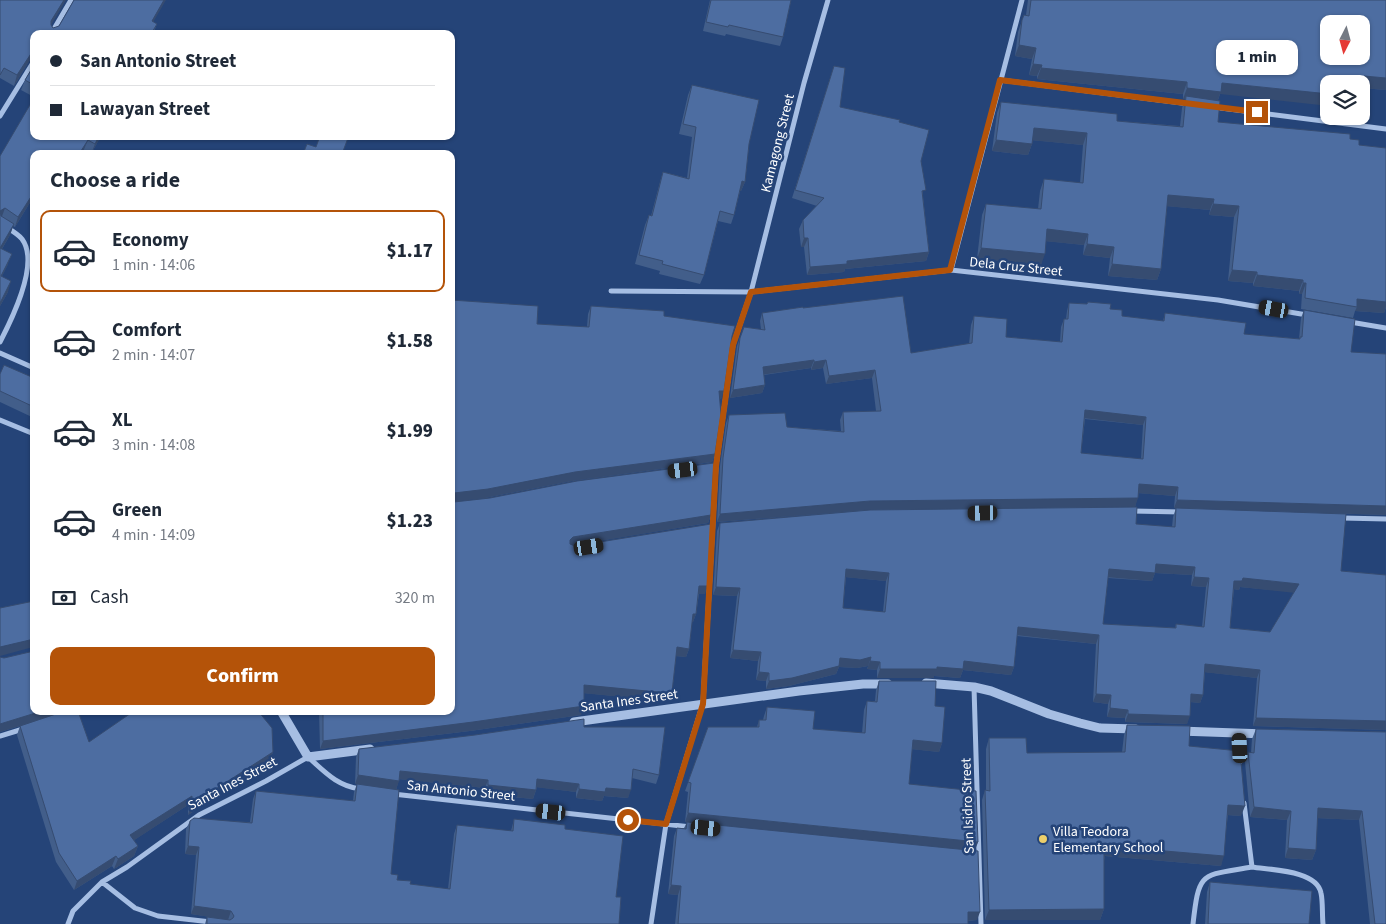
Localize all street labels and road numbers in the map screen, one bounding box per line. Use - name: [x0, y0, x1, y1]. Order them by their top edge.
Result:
- street label: Kamagong Street: [756, 92, 800, 195]
- street label: Dela Cruz Street: [968, 252, 1064, 282]
- street label: Santa Ines Street: [579, 684, 680, 718]
- street label: Santa Ines Street: [184, 752, 281, 816]
- street label: San Isidro Street: [956, 757, 980, 854]
- street label: San Antonio Street: [406, 775, 516, 807]

